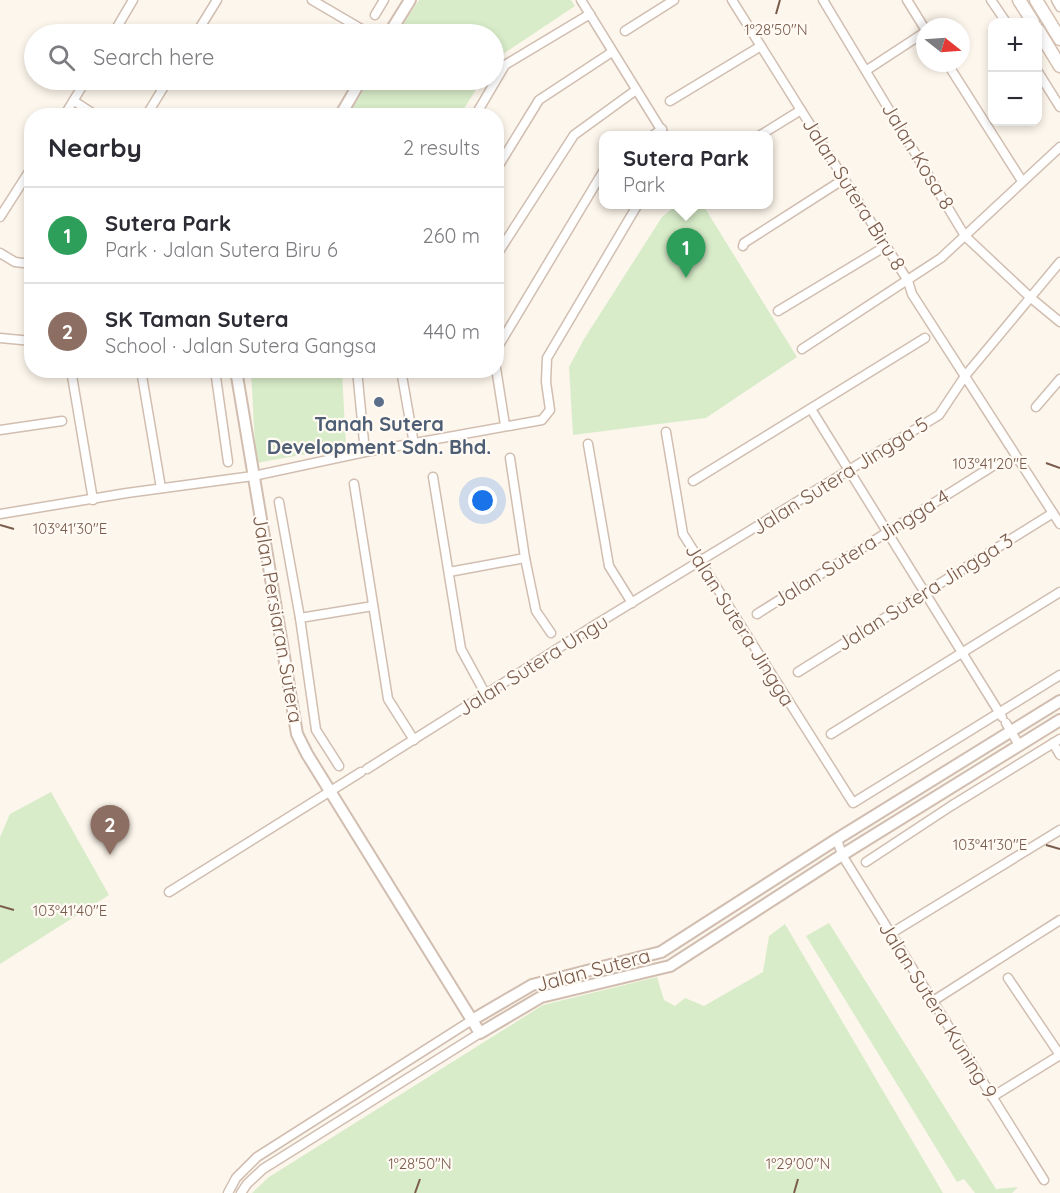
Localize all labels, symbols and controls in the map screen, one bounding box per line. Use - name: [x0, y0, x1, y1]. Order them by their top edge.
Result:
- north arrow: [916, 18, 970, 72]
- map controls: [988, 18, 1042, 126]
- button: +: [988, 18, 1042, 72]
- text: 1°28'50"N: [744, 20, 808, 39]
- search box: [24, 24, 504, 90]
- icon: search: [45, 41, 78, 74]
- text: Search here: [93, 43, 214, 71]
- button: −: [988, 72, 1042, 126]
- street label: Jalan Kosa 8: [877, 98, 960, 214]
- street label: Jalan Sutera Biru 8: [797, 113, 912, 275]
- text: Nearby: [48, 131, 142, 164]
- popup: [599, 131, 773, 209]
- text: 2 results: [403, 135, 480, 160]
- text: Sutera Park: [623, 144, 749, 172]
- text: Park: [623, 172, 665, 197]
- text: Sutera Park: [105, 209, 231, 237]
- text: 1: [64, 223, 71, 248]
- text: 260 m: [423, 223, 480, 248]
- pin: 1: [666, 228, 706, 278]
- text: Park · Jalan Sutera Biru 6: [105, 237, 338, 262]
- text: SK Taman Sutera: [105, 305, 288, 333]
- text: 2: [62, 319, 73, 344]
- text: 440 m: [423, 319, 480, 344]
- text: School · Jalan Sutera Gangsa: [105, 333, 376, 358]
- marker: Tanah Sutera Development Sdn. Bhd.: [372, 395, 386, 409]
- place label: Tanah Sutera Development Sdn. Bhd.: [267, 411, 491, 459]
- street label: Jalan Sutera Jingga 5: [747, 411, 933, 540]
- text: 103°41'20"E: [952, 454, 1028, 473]
- street label: Jalan Sutera Jingga 4: [768, 483, 954, 612]
- your location: [468, 486, 497, 515]
- street label: Jalan Persiaran Sutera: [248, 513, 309, 725]
- text: 103°41'30"E: [33, 519, 107, 538]
- street label: Jalan Sutera Jingga 3: [832, 527, 1017, 656]
- street label: Jalan Sutera Jingga: [680, 539, 801, 711]
- street label: Jalan Sutera Ungu: [453, 608, 612, 721]
- pin: 2: [90, 806, 130, 855]
- text: 103°41'30"E: [953, 835, 1027, 854]
- text: 103°41'40"E: [33, 901, 107, 920]
- street label: Jalan Sutera Kuning 9: [874, 917, 1003, 1103]
- street label: Jalan Sutera: [533, 942, 653, 997]
- text: 1°28'50"N: [388, 1154, 452, 1173]
- text: 1°29'00"N: [766, 1154, 830, 1173]

